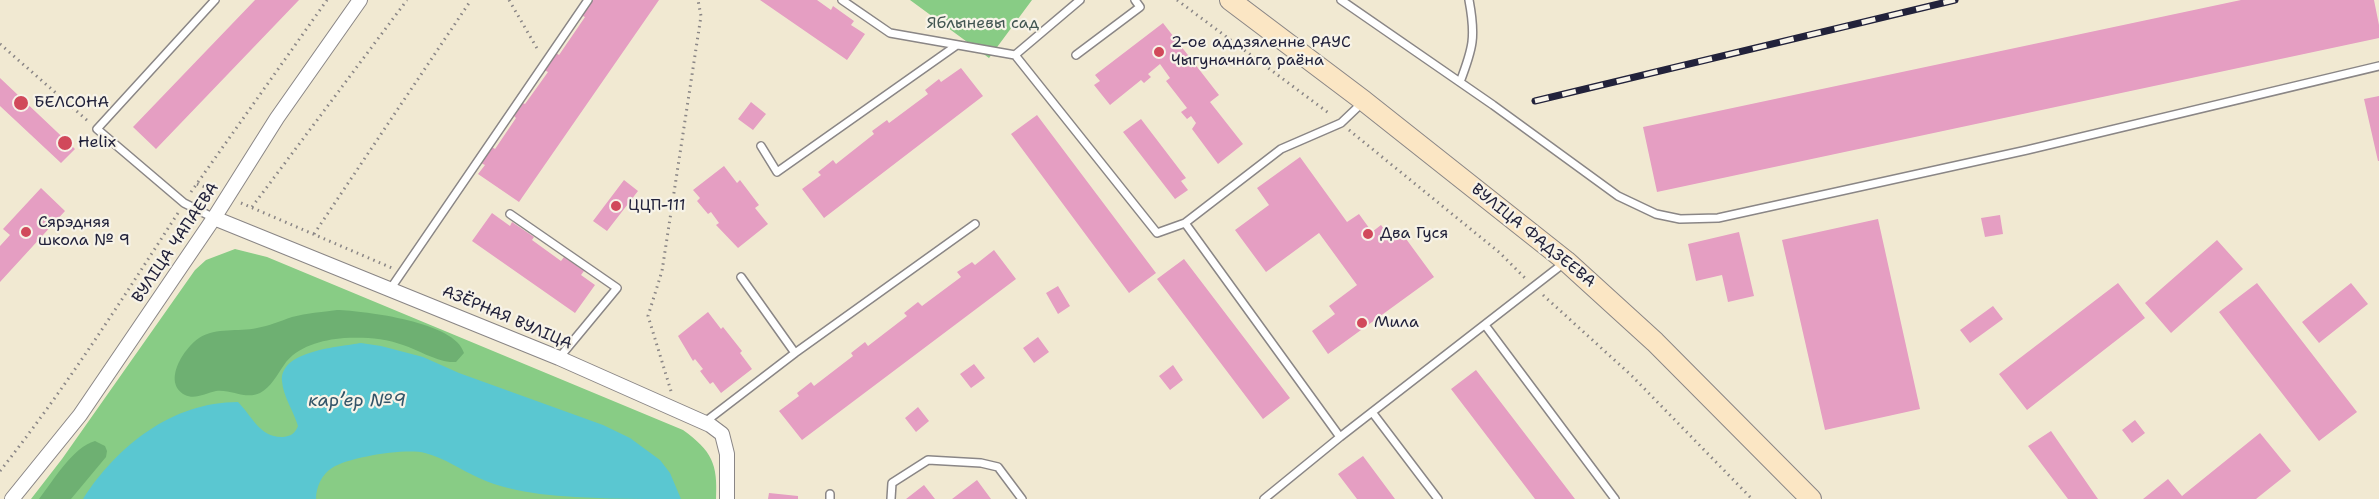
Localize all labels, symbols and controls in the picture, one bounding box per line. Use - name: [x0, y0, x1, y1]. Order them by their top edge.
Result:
- park label: Яблыневы сад: [927, 14, 1039, 34]
- place label: 2-ое аддзяленне РАУС Чыгуначнага раёна: [1171, 33, 1351, 71]
- marker: 2-ое аддзяленне РАУС Чыгуначнага раёна: [1152, 45, 1166, 59]
- place label: БЕЛСОНА: [34, 93, 109, 113]
- marker: БЕЛСОНА: [12, 94, 30, 112]
- place label: Helix: [78, 133, 116, 153]
- marker: Helix: [56, 134, 74, 152]
- street label: ВУЛІЦА ЧАПАЕВА: [129, 179, 223, 307]
- street label: ВУЛІЦА ФАДЗЕЕВА: [1467, 180, 1599, 292]
- place label: ЦЦП-111: [628, 196, 686, 216]
- marker: ЦЦП-111: [609, 199, 623, 213]
- place label: Сярэдняя школа № 9: [38, 213, 130, 251]
- place label: Два Гуся: [1380, 224, 1448, 244]
- marker: Сярэдняя школа № 9: [19, 225, 33, 239]
- marker: Два Гуся: [1361, 227, 1375, 241]
- street label: АЗЁРНАЯ ВУЛІЦА: [439, 282, 575, 354]
- place label: Мила: [1374, 313, 1419, 333]
- marker: Мила: [1355, 316, 1369, 330]
- water label: карʼер №9: [308, 390, 406, 412]

